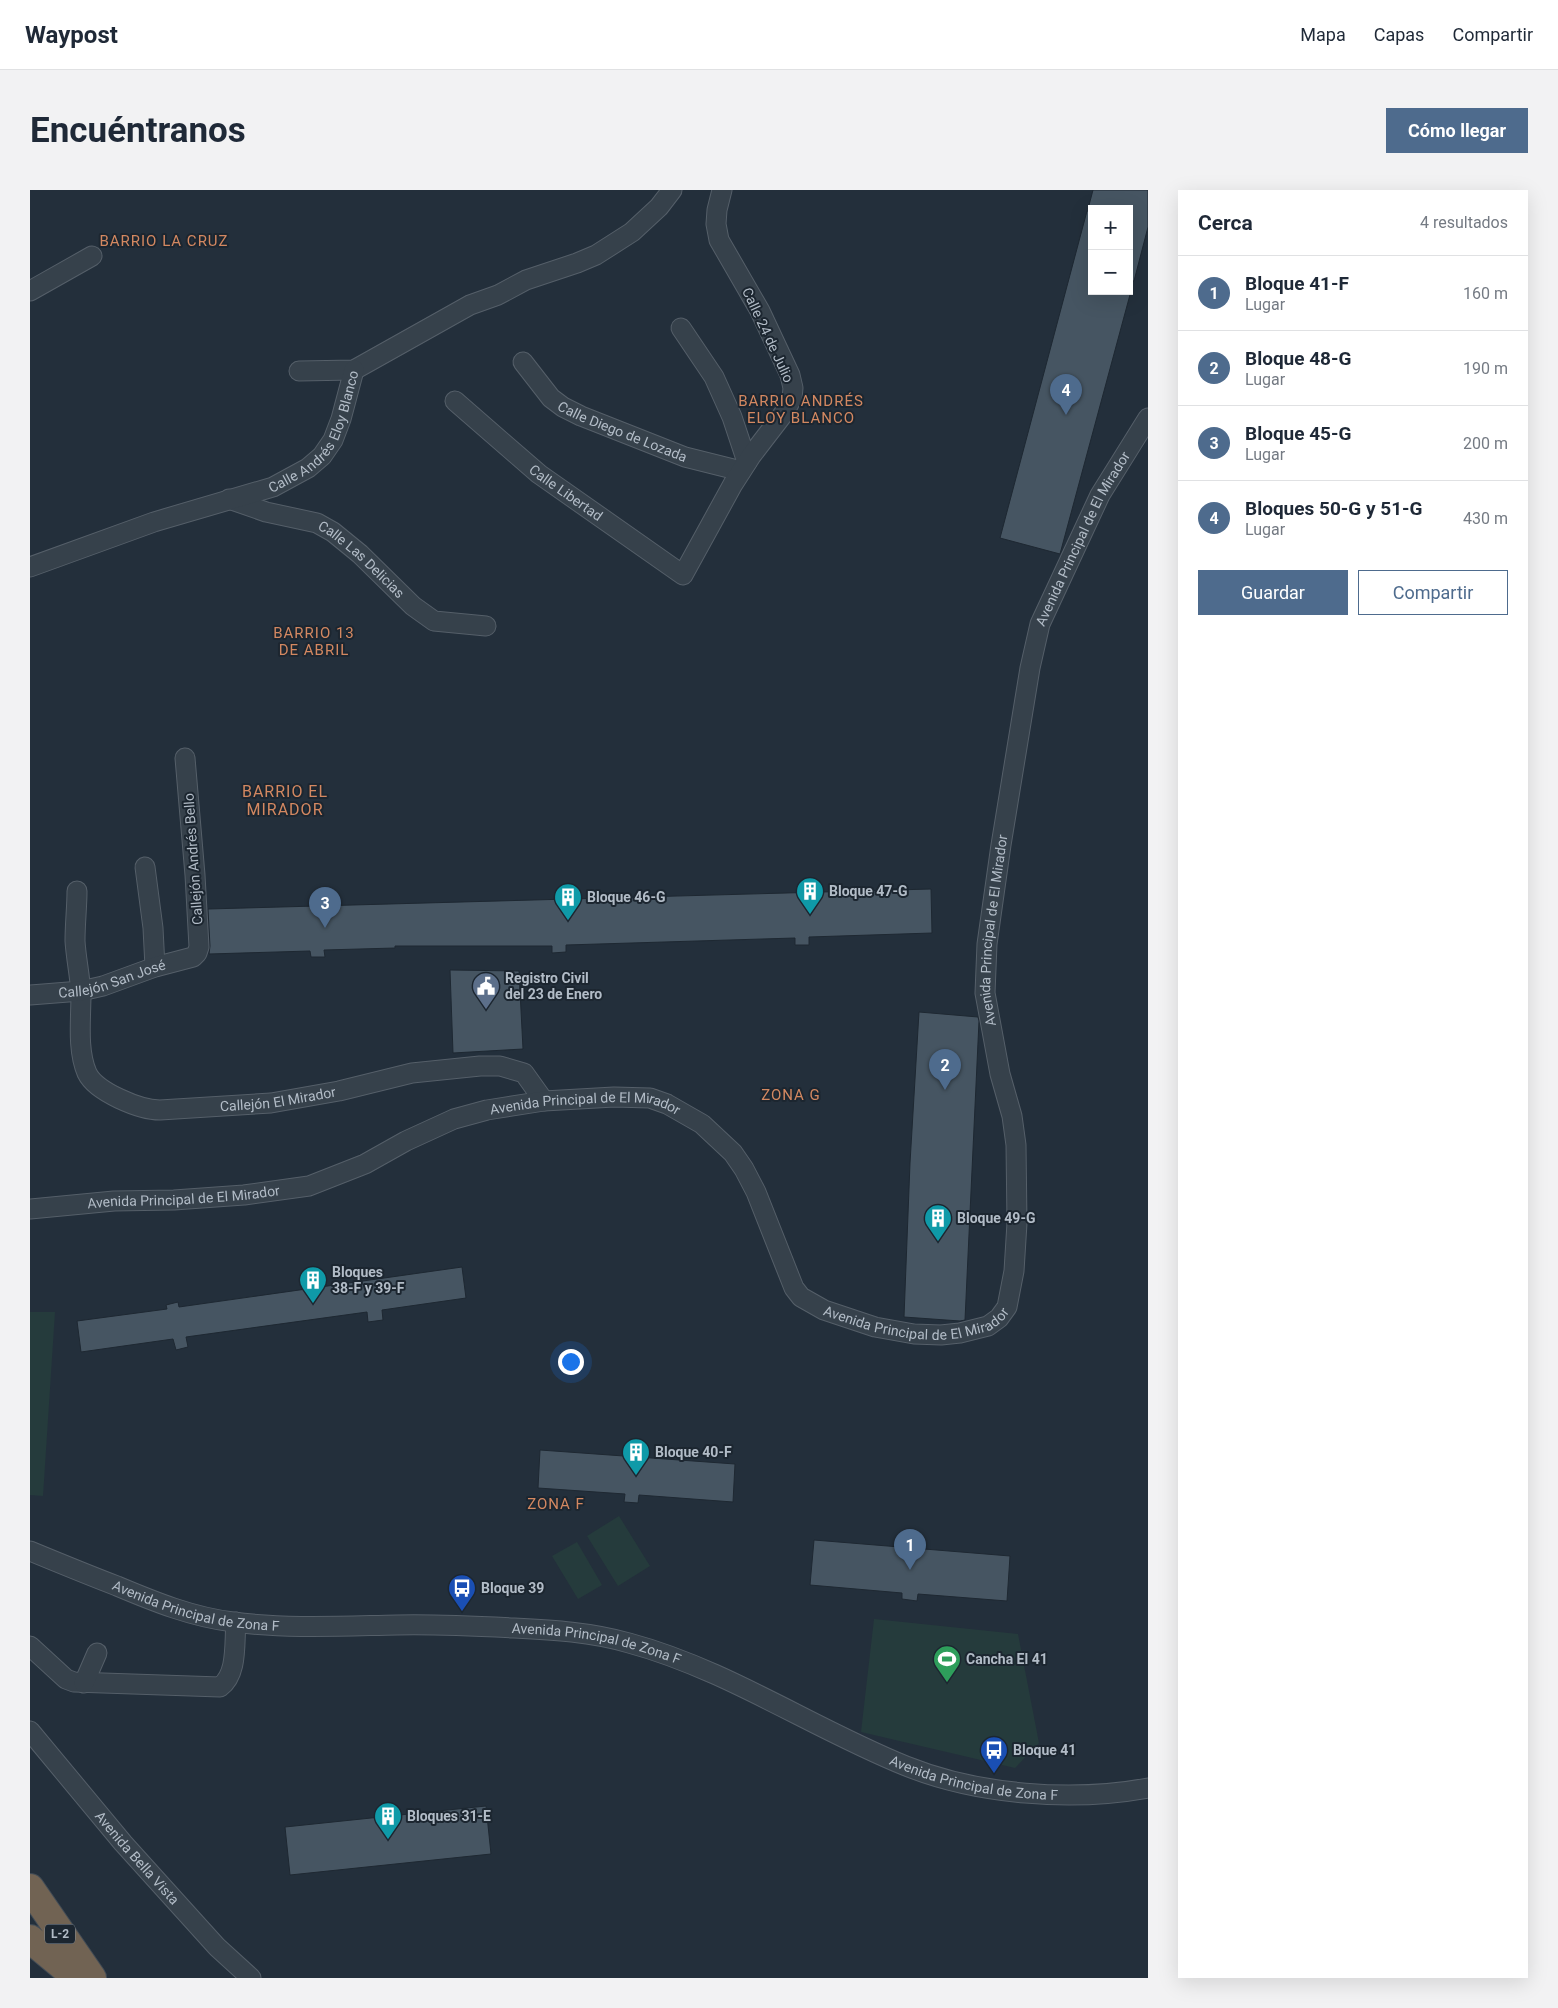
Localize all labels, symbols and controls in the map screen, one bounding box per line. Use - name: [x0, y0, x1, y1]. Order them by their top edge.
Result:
- text: Waypost: [25, 21, 118, 49]
- text: Mapa: [1300, 24, 1346, 45]
- text: Capas: [1374, 24, 1424, 45]
- text: Compartir: [1452, 24, 1533, 45]
- button: Cómo llegar: [1386, 108, 1528, 153]
- text: Encuéntranos: [30, 110, 246, 151]
- map controls: [1088, 205, 1133, 295]
- button: +: [1088, 205, 1133, 250]
- text: Cerca: [1198, 211, 1253, 235]
- text: 4 resultados: [1420, 213, 1508, 232]
- district label: BARRIO LA CRUZ: [99, 232, 229, 250]
- button: −: [1088, 250, 1133, 295]
- text: Bloque 41-F: [1245, 272, 1349, 295]
- text: 1: [1209, 284, 1219, 303]
- text: 160 m: [1463, 284, 1508, 303]
- street label: Calle 24 de Julio: [739, 285, 797, 385]
- text: Lugar: [1245, 295, 1285, 314]
- text: Bloque 48-G: [1245, 347, 1351, 370]
- text: 2: [1209, 359, 1219, 378]
- text: 190 m: [1463, 359, 1508, 378]
- street label: Calle Andrés Eloy Blanco: [266, 369, 362, 496]
- text: Lugar: [1245, 370, 1285, 389]
- pin: 4: [1050, 374, 1082, 415]
- district label: BARRIO ANDRÉS ELOY BLANCO: [738, 392, 864, 427]
- street label: Calle Diego de Lozada: [554, 398, 689, 465]
- text: Bloque 45-G: [1245, 422, 1351, 445]
- text: 3: [1209, 434, 1219, 453]
- text: 200 m: [1463, 434, 1508, 453]
- text: Lugar: [1245, 445, 1285, 464]
- street label: Avenida Principal de El Mirador: [1032, 448, 1133, 628]
- street label: Calle Libertad: [526, 461, 606, 524]
- text: Bloques 50-G y 51-G: [1245, 497, 1422, 520]
- text: 4: [1209, 509, 1219, 528]
- text: 430 m: [1463, 509, 1508, 528]
- street label: Calle Las Delicias: [316, 517, 408, 601]
- text: Lugar: [1245, 520, 1285, 539]
- button: Guardar: [1198, 570, 1348, 615]
- button: Compartir: [1358, 570, 1508, 615]
- district label: BARRIO 13 DE ABRIL: [273, 624, 355, 659]
- district label: BARRIO EL MIRADOR: [242, 782, 328, 819]
- street label: Callejón Andrés Bello: [180, 793, 206, 925]
- street label: Avenida Principal de El Mirador: [977, 833, 1011, 1028]
- building icon: Bloque 47-G: [795, 876, 825, 915]
- building icon: Bloque 46-G: [553, 882, 583, 921]
- place label: Bloque 47-G: [829, 883, 907, 899]
- pin: 3: [309, 887, 341, 928]
- place label: Bloque 46-G: [587, 889, 665, 905]
- street label: Callejón San José: [58, 957, 167, 1001]
- place label: Registro Civil del 23 de Enero: [505, 970, 602, 1002]
- public building icon: Registro Civil del 23 de Enero: [471, 971, 501, 1010]
- pin: 2: [929, 1049, 961, 1090]
- street label: Callejón El Mirador: [219, 1084, 337, 1114]
- district label: ZONA G: [761, 1086, 821, 1104]
- street label: Avenida Principal de El Mirador: [489, 1089, 684, 1118]
- street label: Avenida Principal de El Mirador: [86, 1182, 281, 1212]
- building icon: Bloque 49-G: [923, 1203, 953, 1242]
- place label: Bloque 49-G: [957, 1210, 1035, 1226]
- place label: Bloques 38-F y 39-F: [332, 1264, 405, 1296]
- building icon: Bloques 38-F y 39-F: [298, 1265, 328, 1304]
- street label: Avenida Principal de El Mirador: [817, 1293, 1011, 1317]
- text: Avenida Principal de El Mirador: [822, 1302, 1012, 1343]
- your location: [558, 1349, 584, 1375]
- building icon: Bloque 40-F: [621, 1437, 651, 1476]
- place label: Bloque 40-F: [655, 1444, 732, 1460]
- district label: ZONA F: [527, 1495, 585, 1513]
- pin: 1: [894, 1529, 926, 1570]
- bus stop icon: Bloque 39: [447, 1573, 477, 1612]
- street label: Avenida Principal de Zona F: [110, 1577, 280, 1634]
- place label: Bloque 39: [481, 1580, 544, 1596]
- street label: Avenida Principal de Zona F: [511, 1620, 683, 1668]
- sports icon: Cancha El 41: [932, 1644, 962, 1683]
- place label: Cancha El 41: [966, 1651, 1048, 1667]
- bus stop icon: Bloque 41: [979, 1735, 1009, 1774]
- place label: Bloque 41: [1013, 1742, 1076, 1758]
- street label: Avenida Principal de Zona F: [887, 1752, 1059, 1803]
- building icon: Bloques 31-E: [373, 1801, 403, 1840]
- street label: Avenida Bella Vista: [92, 1808, 183, 1908]
- place label: Bloques 31-E: [407, 1808, 491, 1824]
- road number: L-2: [45, 1925, 75, 1944]

